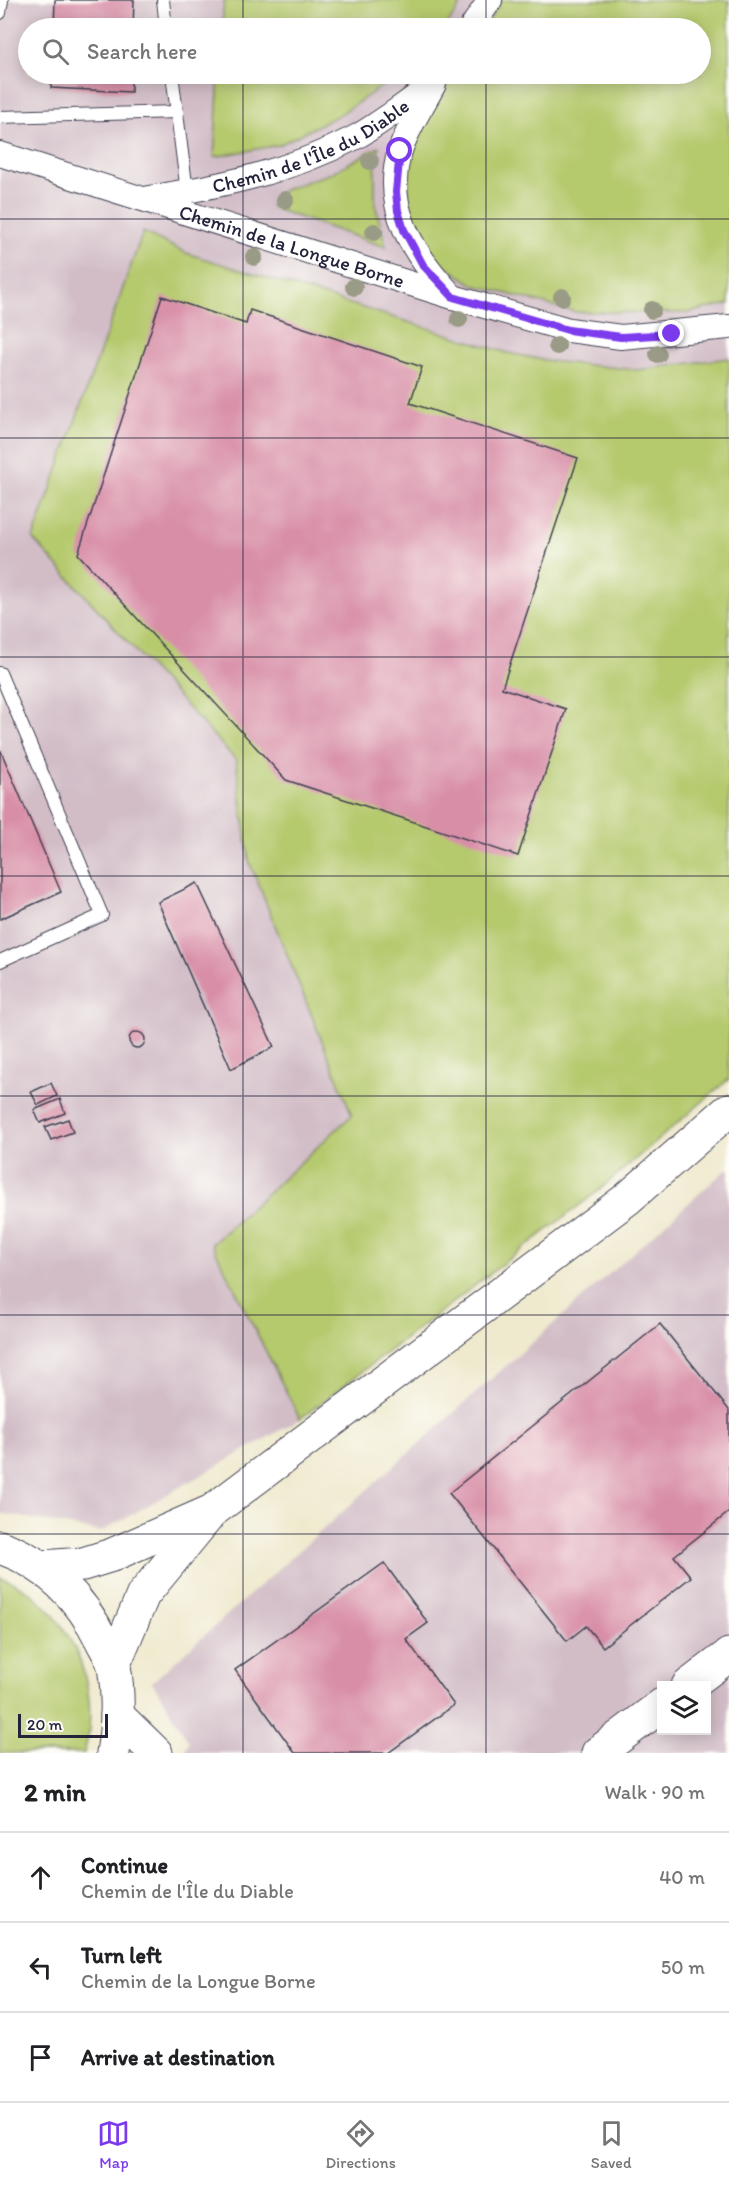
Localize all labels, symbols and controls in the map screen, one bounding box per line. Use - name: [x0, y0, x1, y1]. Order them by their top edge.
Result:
- search box: [18, 18, 711, 84]
- icon: search: [39, 35, 72, 68]
- text: Search here: [87, 38, 197, 65]
- street label: Chemin de l'Île du Diable: [210, 94, 414, 198]
- route start: [386, 137, 412, 163]
- street label: Chemin de la Longue Borne: [176, 199, 407, 293]
- route end: [658, 320, 684, 346]
- map controls: [657, 1681, 711, 1735]
- button: layers: [657, 1681, 711, 1735]
- scale bar: [18, 1711, 108, 1738]
- text: 20 m: [27, 1715, 62, 1734]
- text: 2 min: [24, 1776, 86, 1808]
- text: Walk · 90 m: [604, 1780, 705, 1804]
- text: Continue: [81, 1852, 168, 1879]
- icon: ahead: [24, 1861, 57, 1894]
- text: 40 m: [659, 1865, 705, 1889]
- text: Chemin de l'Île du Diable: [81, 1879, 294, 1903]
- text: Turn left: [81, 1942, 162, 1969]
- icon: left: [24, 1951, 57, 1984]
- text: 50 m: [661, 1955, 705, 1979]
- text: Chemin de la Longue Borne: [81, 1969, 316, 1993]
- icon: arrive: [24, 2041, 57, 2074]
- text: Arrive at destination: [81, 2044, 275, 2071]
- tab: Map: [97, 2117, 130, 2172]
- tab: Directions: [325, 2117, 396, 2172]
- tab: Saved: [591, 2117, 632, 2172]

